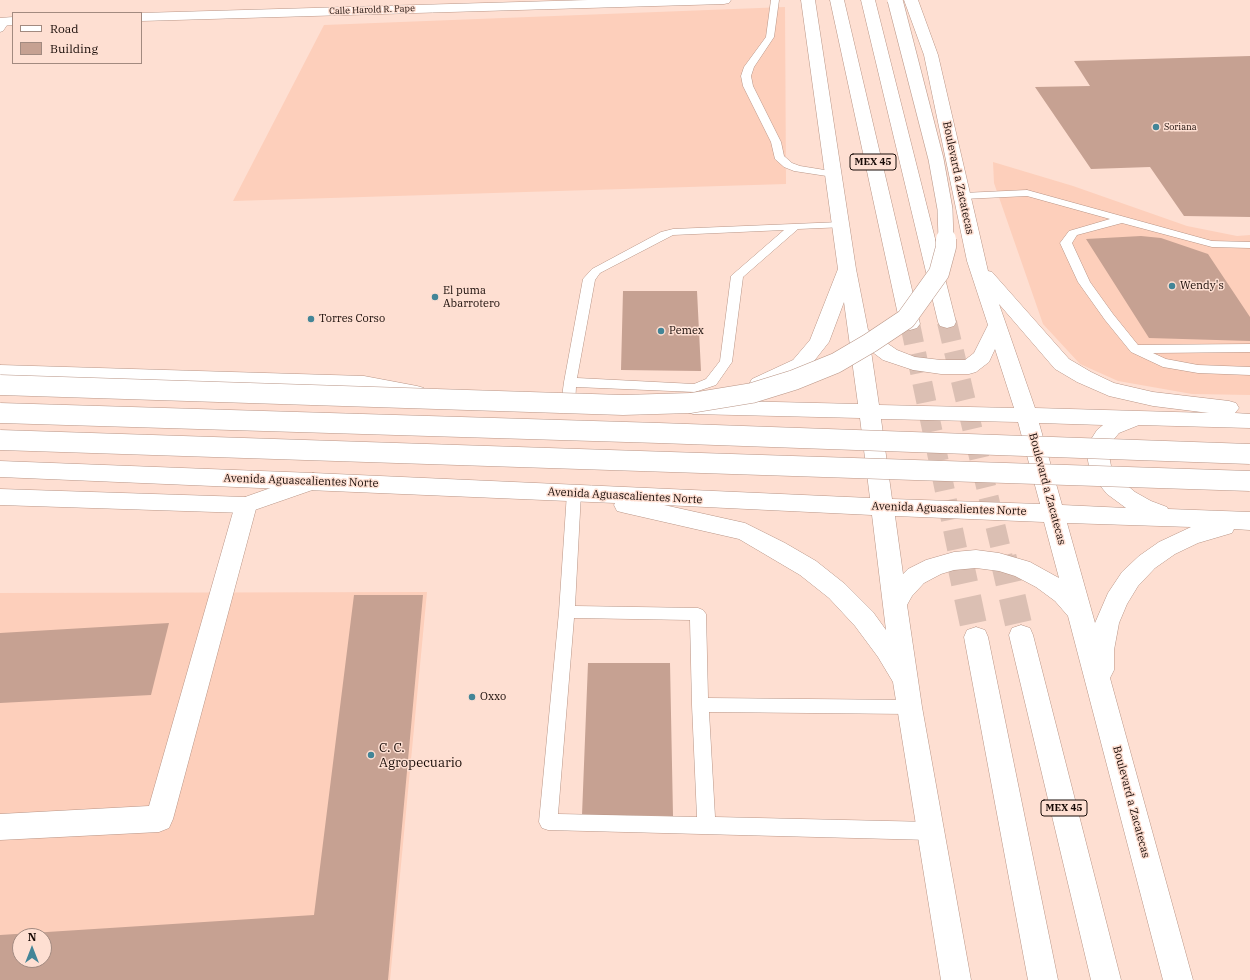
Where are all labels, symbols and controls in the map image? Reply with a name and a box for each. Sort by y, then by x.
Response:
street label: Calle Harold R. Pape [329,3,415,17]
legend [12,12,142,64]
text: Road [50,21,79,36]
text: Building [50,41,98,56]
street label: Boulevard a Zacatecas [940,120,976,236]
marker: Soriana [1151,122,1161,132]
place label: Soriana [1164,122,1197,132]
road number: MEX 45 [850,154,896,170]
place label: Wendy's [1180,279,1224,293]
marker: Wendy's [1167,281,1177,291]
place label: El puma Abarrotero [443,284,500,310]
marker: El puma Abarrotero [430,292,440,302]
place label: Torres Corso [319,312,385,326]
marker: Torres Corso [306,314,316,324]
place label: Pemex [669,324,704,338]
marker: Pemex [656,326,666,336]
street label: Boulevard a Zacatecas [1026,432,1068,546]
street label: Avenida Aguascalientes Norte [223,472,379,490]
street label: Avenida Aguascalientes Norte [547,485,703,507]
street label: Avenida Aguascalientes Norte [871,500,1027,518]
place label: Oxxo [480,690,506,704]
marker: Oxxo [467,692,477,702]
place label: C. C. Agropecuario [379,740,462,771]
street label: Boulevard a Zacatecas [1110,745,1152,859]
marker: C. C. Agropecuario [366,750,376,760]
road number: MEX 45 [1041,800,1087,816]
north arrow [12,928,52,968]
text: N [28,930,36,944]

